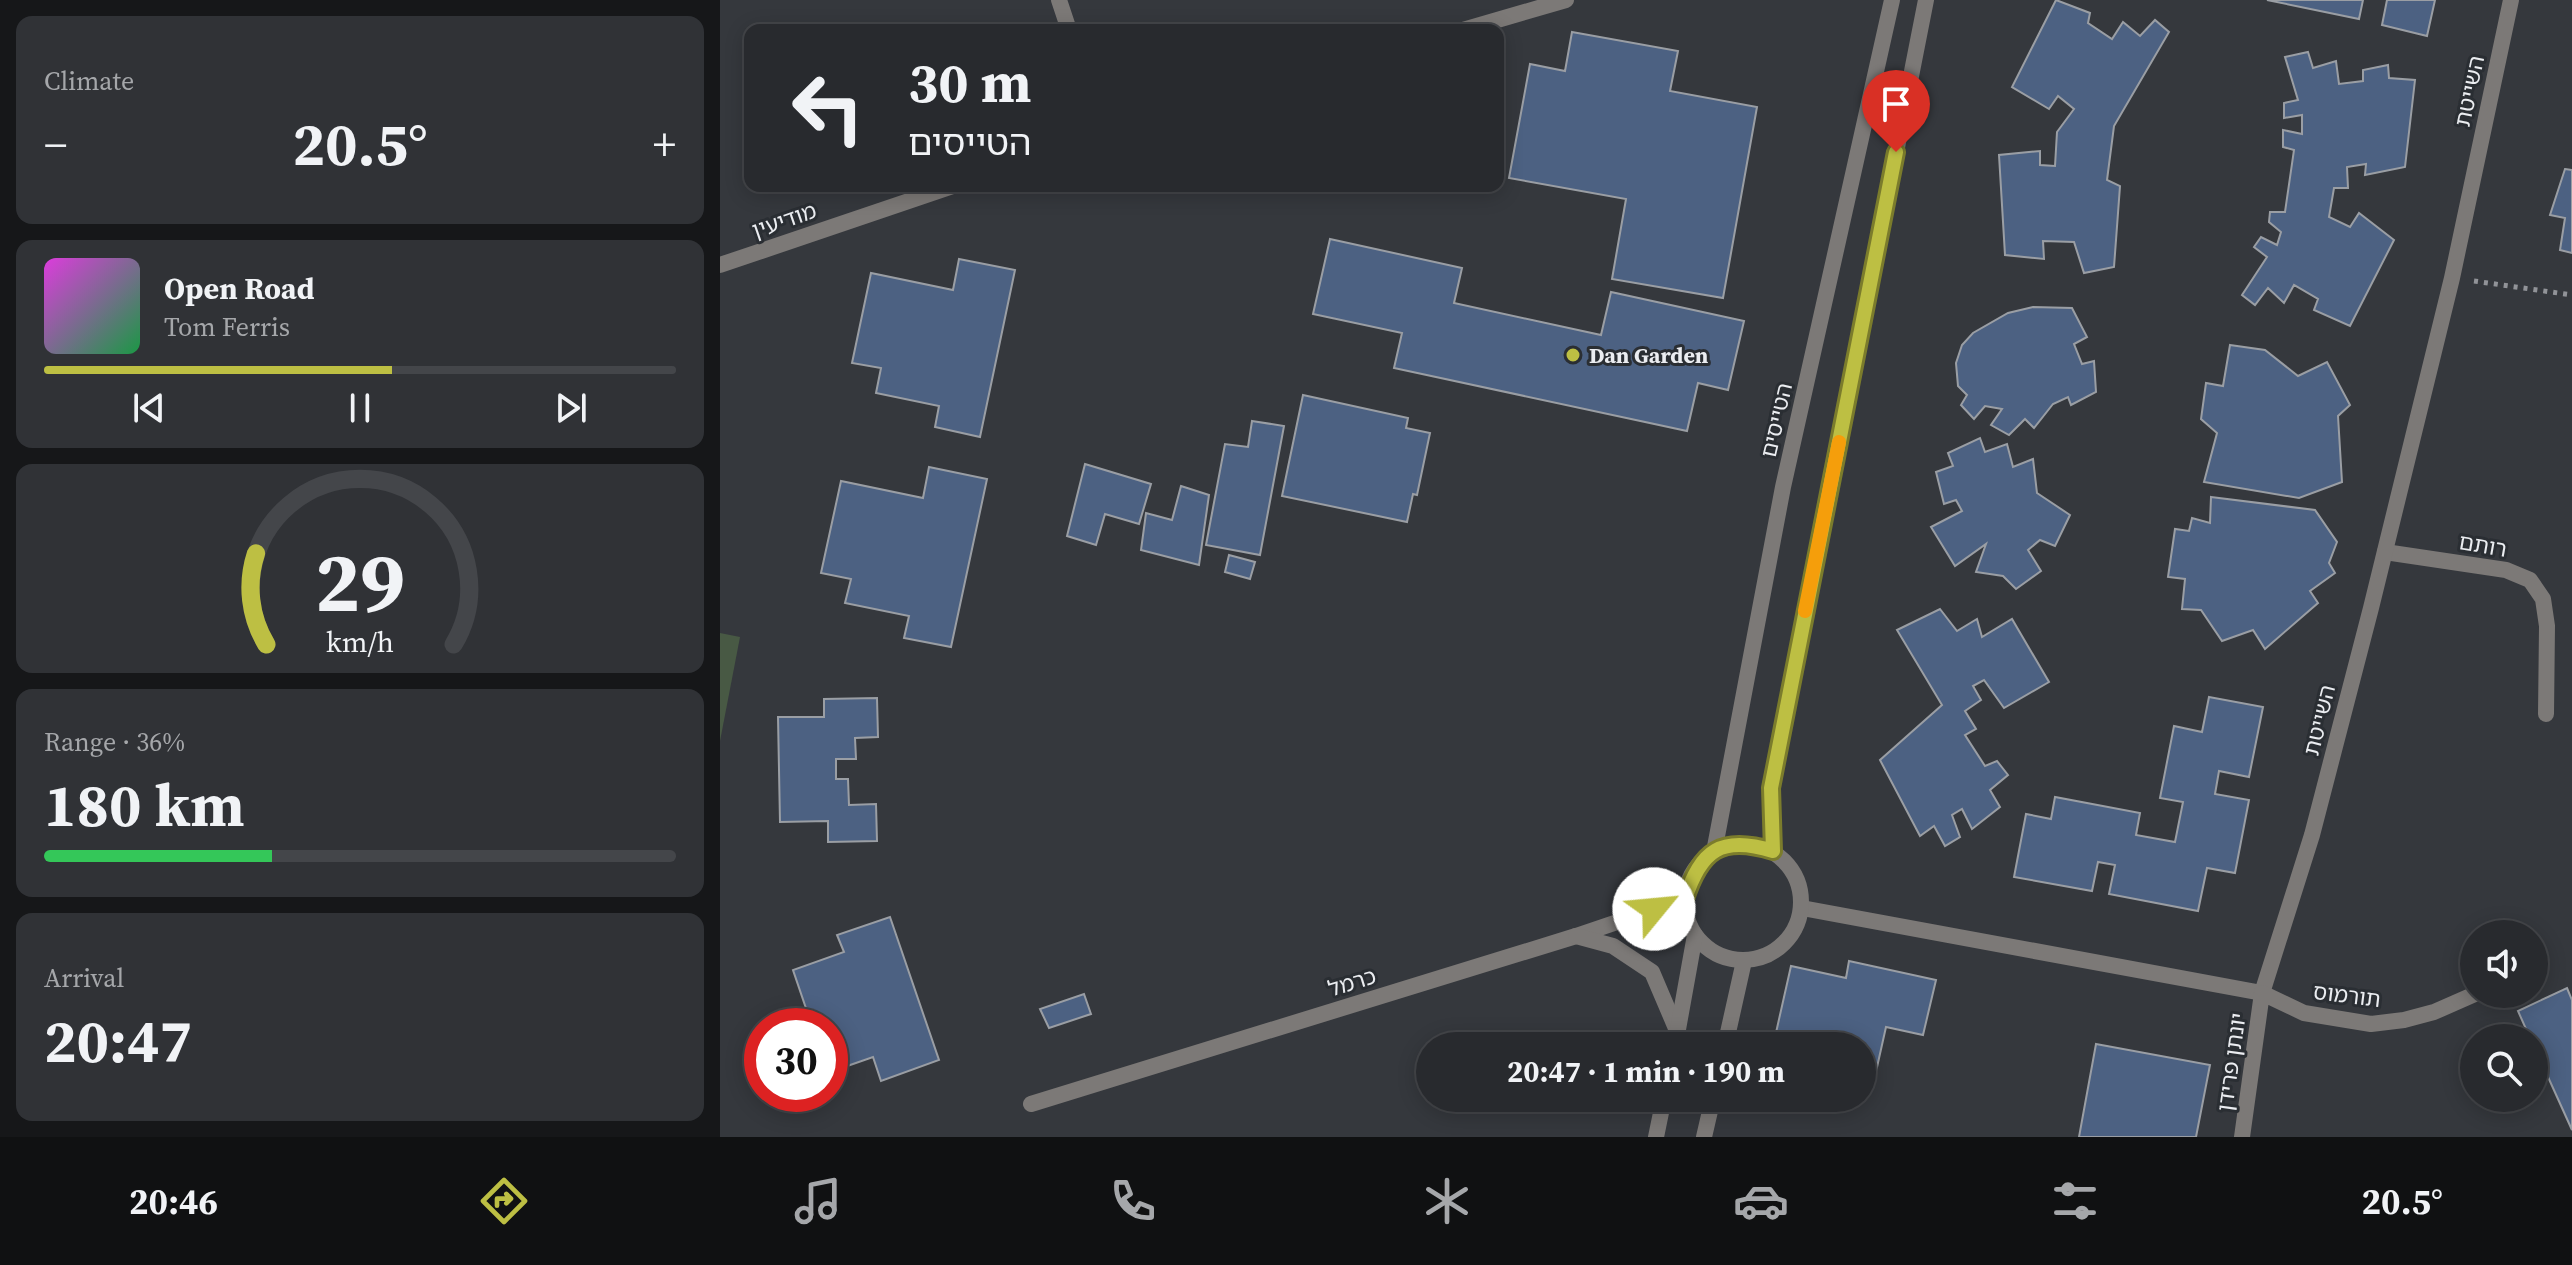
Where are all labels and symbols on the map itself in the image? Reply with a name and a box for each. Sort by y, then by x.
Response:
street label: השייטת [2447,53,2491,129]
pin [1862,70,1930,152]
street label: מודיעין [748,195,820,245]
place label: Dan Garden [1589,340,1709,370]
marker: Dan Garden [1564,346,1582,364]
street label: הטייסים [1753,380,1799,460]
street label: רותם [2457,526,2509,564]
street label: השייטת [2296,682,2342,758]
position arrow [1612,867,1696,951]
street label: כרמל [1324,961,1380,1003]
street label: תורמוס [2311,976,2383,1014]
speed limit sign: 30 [744,1008,848,1112]
street label: יונתן פרידן [2209,1011,2253,1113]

